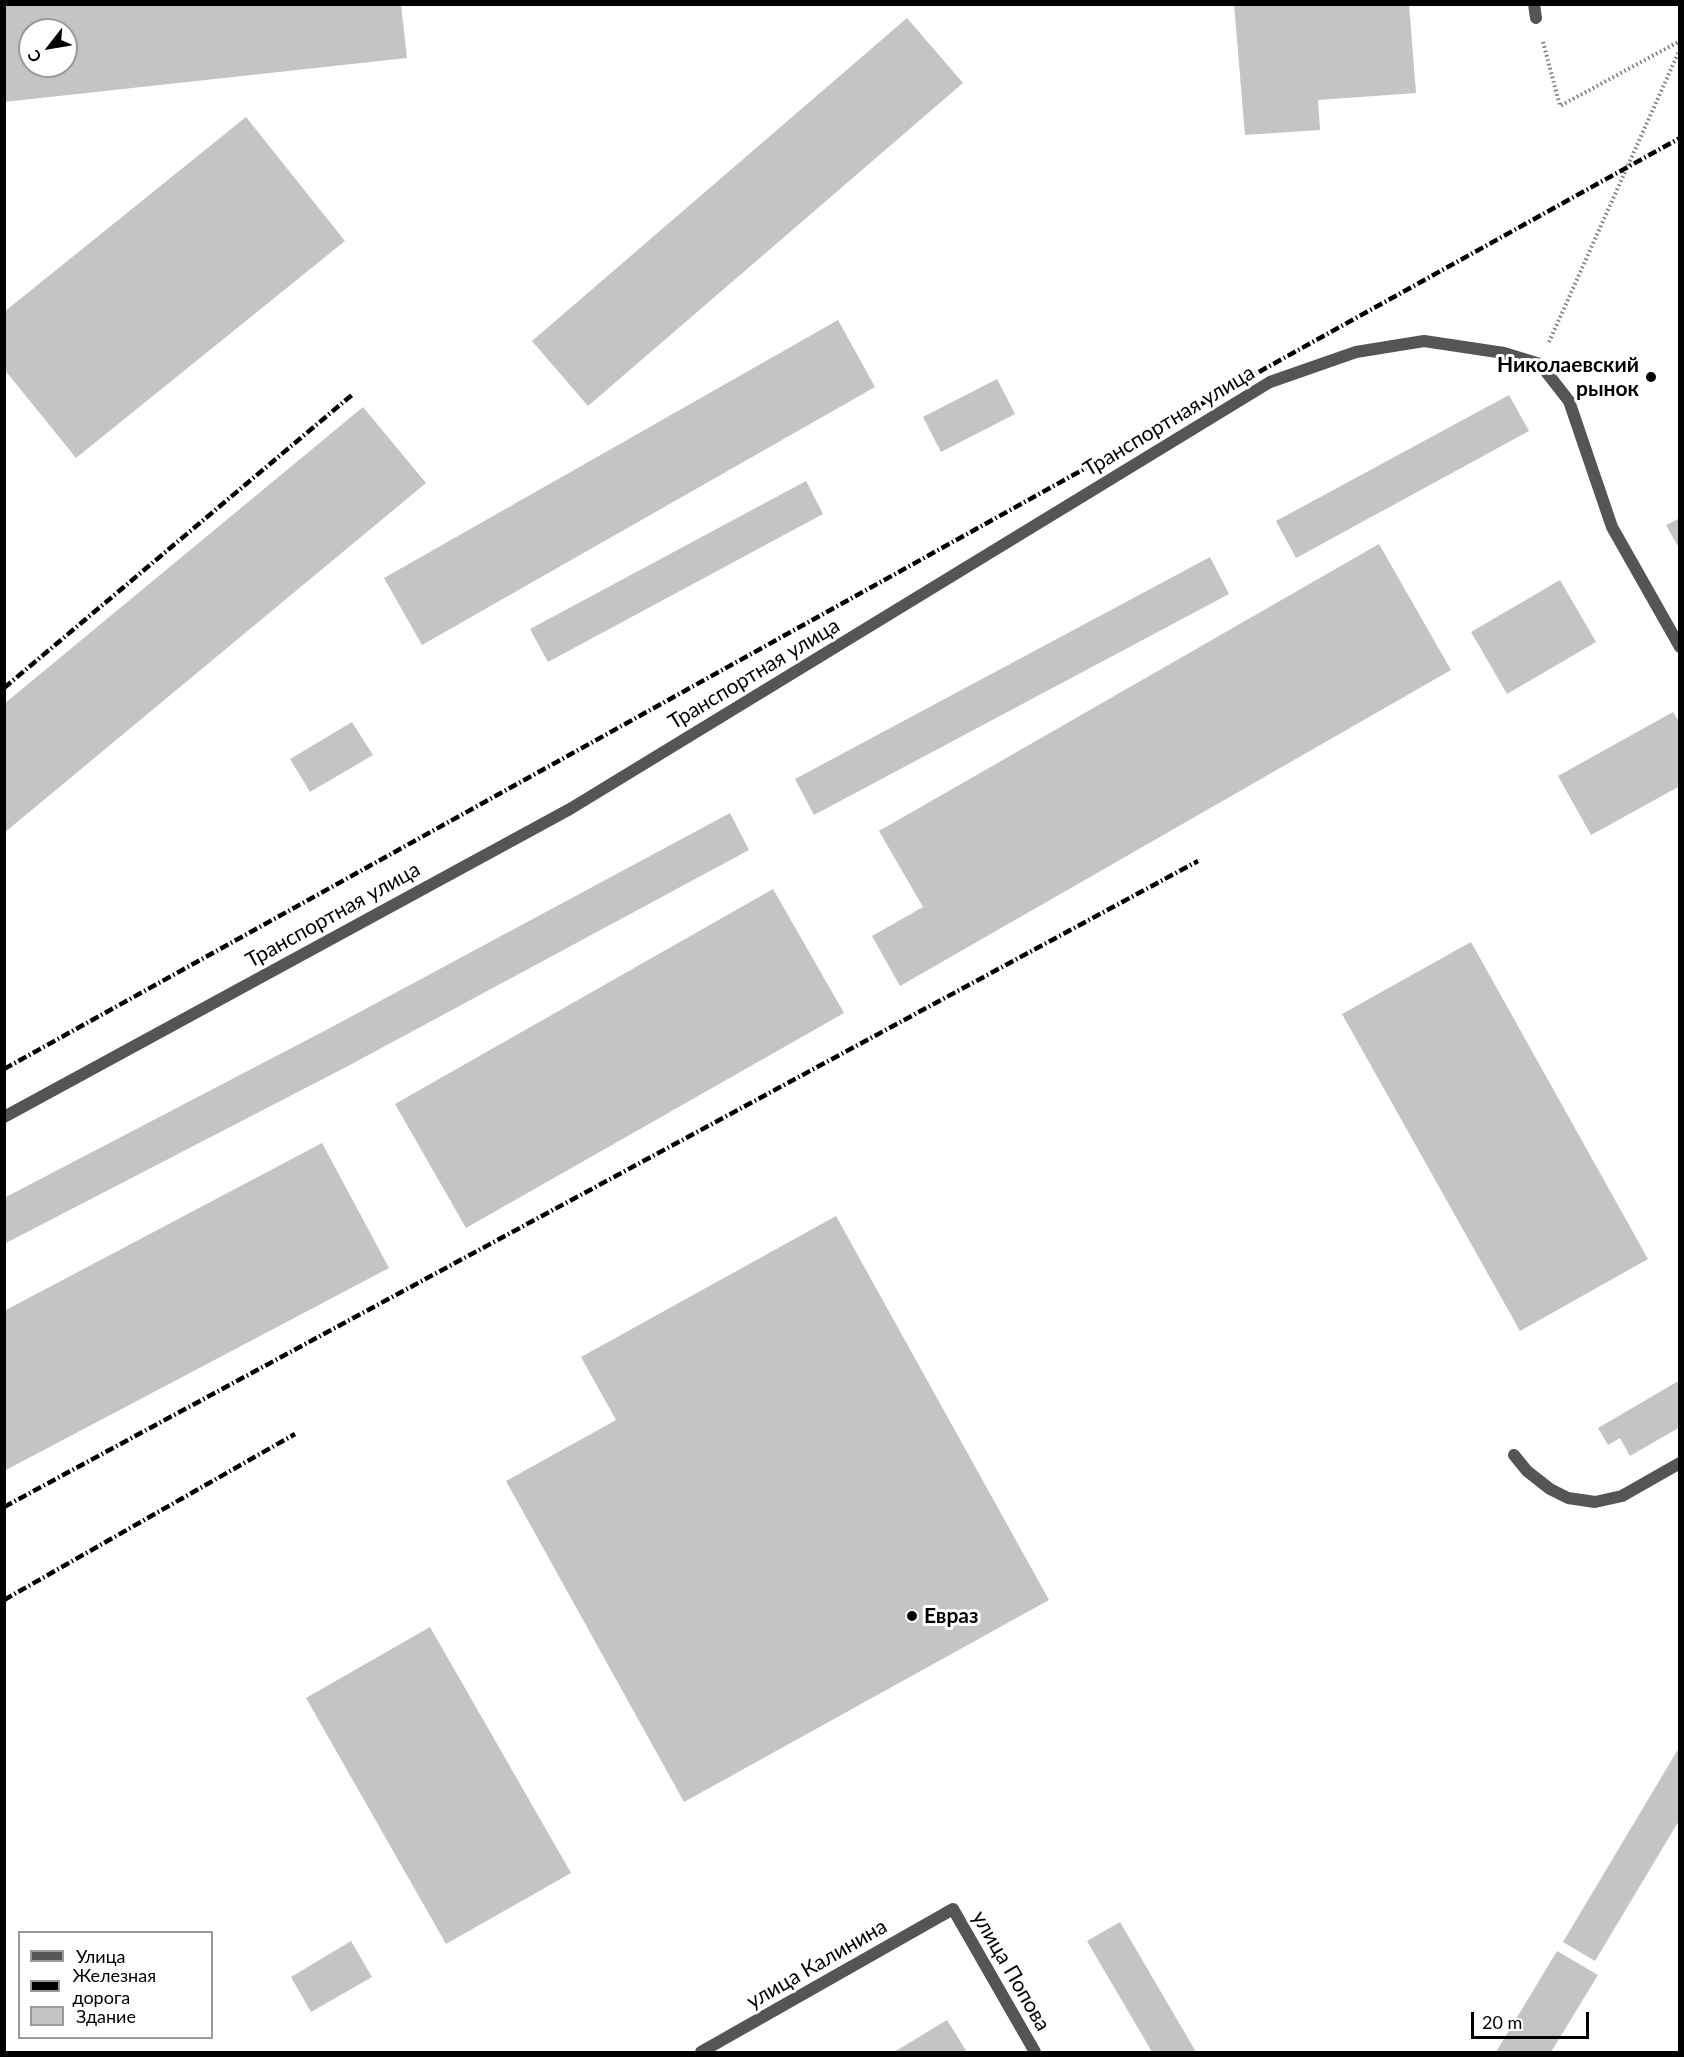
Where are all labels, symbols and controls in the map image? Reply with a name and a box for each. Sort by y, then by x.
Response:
north arrow [18,18,78,78]
text: С [23,47,45,66]
place label: Николаевский рынок [1497,352,1639,402]
street label: Транспортная улица [1079,360,1259,482]
marker: Николаевский рынок [1644,370,1658,384]
street label: Транспортная улица [664,613,844,735]
street label: Транспортная улица [241,857,425,973]
place label: Евраз [924,1603,978,1629]
marker: Евраз [905,1609,919,1623]
street label: улица Попова [966,1907,1056,2035]
street label: улица Калинина [742,1914,892,2014]
legend [18,1931,213,2039]
text: Улица [76,1945,126,1967]
text: Железная дорога [72,1964,156,2008]
scale bar [1474,2000,1592,2038]
text: Здание [76,2005,136,2027]
text: 20 m [1482,2011,1522,2033]

